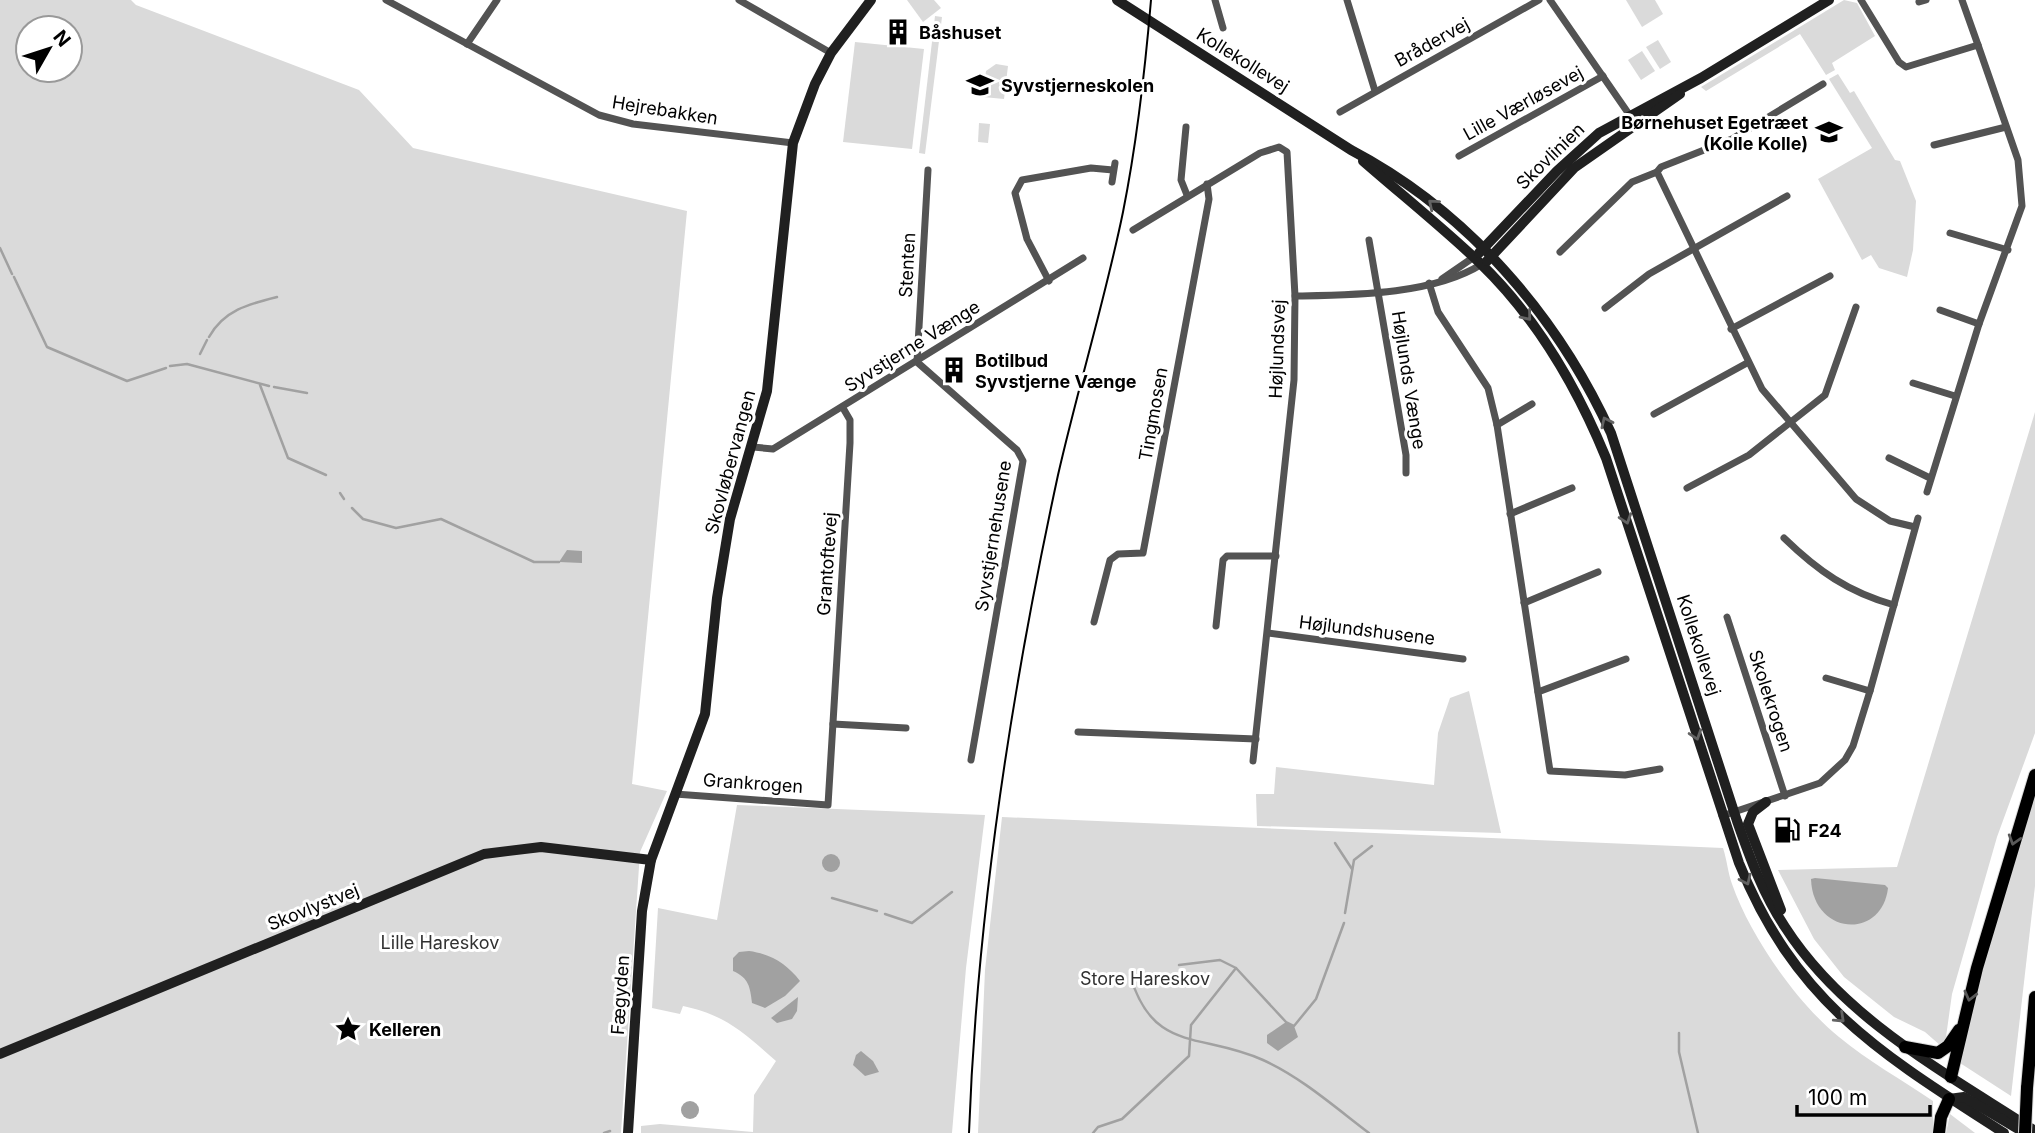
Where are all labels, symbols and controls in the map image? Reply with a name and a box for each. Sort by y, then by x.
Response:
street label: Brådervej [1391,13,1473,71]
north arrow [14,14,84,84]
building icon: Båshuset [883,17,913,47]
place label: Båshuset [919,22,1002,43]
street label: Kollekollevej [1193,23,1293,97]
text: N [48,26,75,51]
street label: Lille Værløsevej [1460,62,1586,144]
school or university icon: Syvstjerneskolen [965,70,995,100]
place label: Syvstjerneskolen [1001,75,1154,96]
street label: Hejrebakken [611,91,719,129]
place label: Børnehuset Egetræet (Kolle Kolle) [1621,112,1808,154]
school or university icon: Børnehuset Egetræet (Kolle Kolle) [1814,117,1844,147]
street label: Skovlinien [1512,118,1588,194]
one-way arrow [1428,200,1441,212]
street label: Stenten [895,232,919,298]
street label: Syvstjerne Vænge [840,296,984,396]
street label: Højlundsvej [1265,299,1289,399]
one-way arrow [1518,308,1531,320]
street label: Højlunds Vænge [1388,309,1430,451]
place label: Botilbud Syvstjerne Vænge [975,350,1137,392]
building icon: Botilbud Syvstjerne Vænge [939,355,969,385]
street label: Tingmosen [1134,365,1172,463]
street label: Skovløbervangen [701,388,759,536]
one-way arrow [1600,417,1614,429]
street label: Syvstjernehusene [971,459,1015,613]
street label: Grantoftevej [813,511,841,617]
one-way arrow [1618,512,1632,524]
street label: Kollekollevej [1673,592,1725,698]
street label: Højlundshusene [1298,611,1436,649]
street label: Skolekrogen [1745,647,1797,755]
one-way arrow [1688,728,1702,741]
street label: Grankrogen [702,769,804,797]
fuel station icon: F24 [1772,815,1802,845]
place label: F24 [1808,820,1842,841]
one-way arrow [2008,833,2022,846]
one-way arrow [1738,873,1752,885]
street label: Skovlystvej [264,879,362,935]
park label: Lille Hareskov [381,932,499,953]
street label: Fægyden [607,955,633,1035]
park label: Store Hareskov [1080,968,1210,989]
one-way arrow [1964,990,1978,1002]
one-way arrow [1832,1009,1845,1022]
place icon: Kelleren [333,1014,363,1044]
place label: Kelleren [369,1019,441,1040]
scale bar [1797,1074,1930,1118]
text: 100 m [1808,1085,1867,1110]

